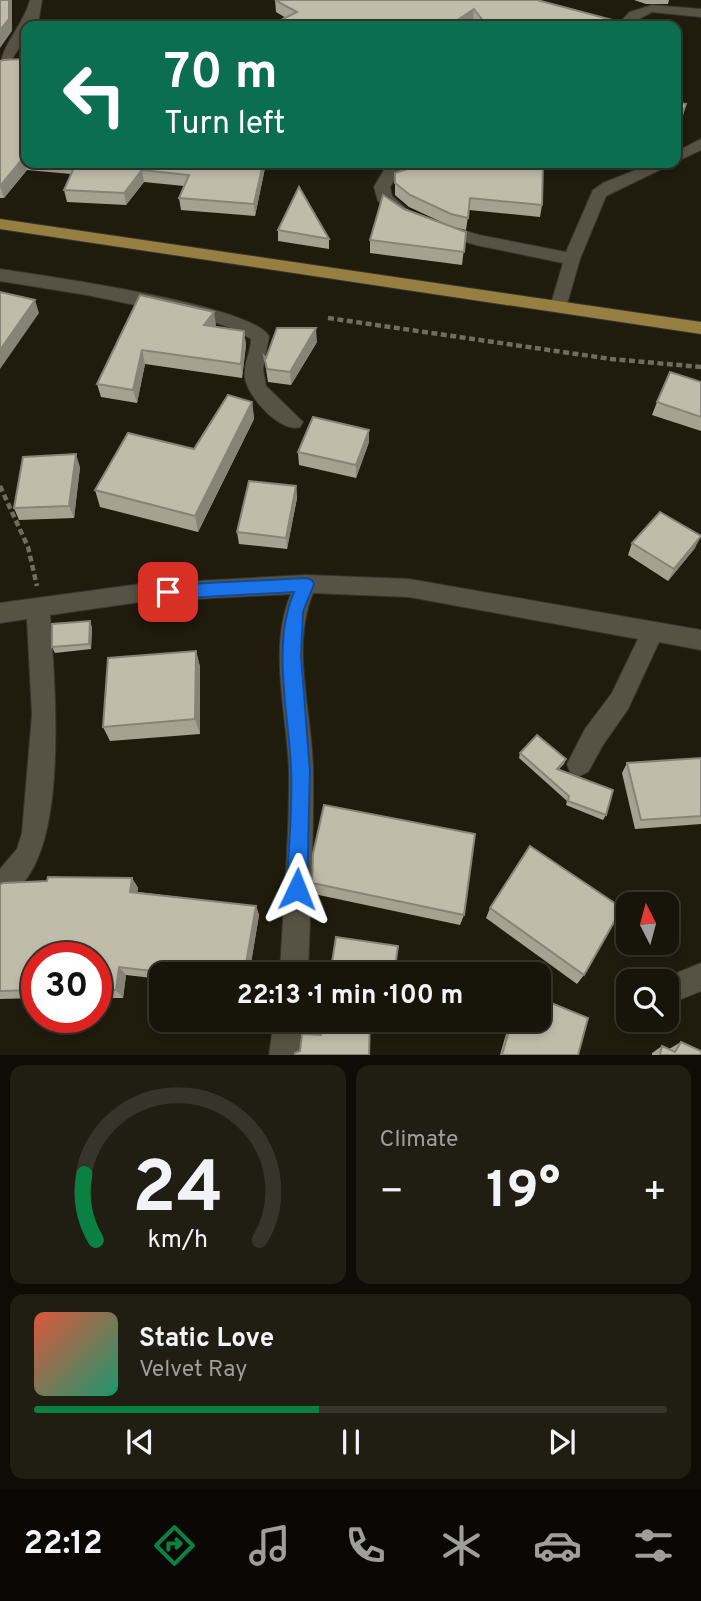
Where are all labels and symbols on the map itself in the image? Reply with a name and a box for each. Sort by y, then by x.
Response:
pin [138,562,198,622]
position arrow [260,852,334,926]
north arrow [616,892,679,956]
speed limit sign: 30 [21,942,112,1033]

